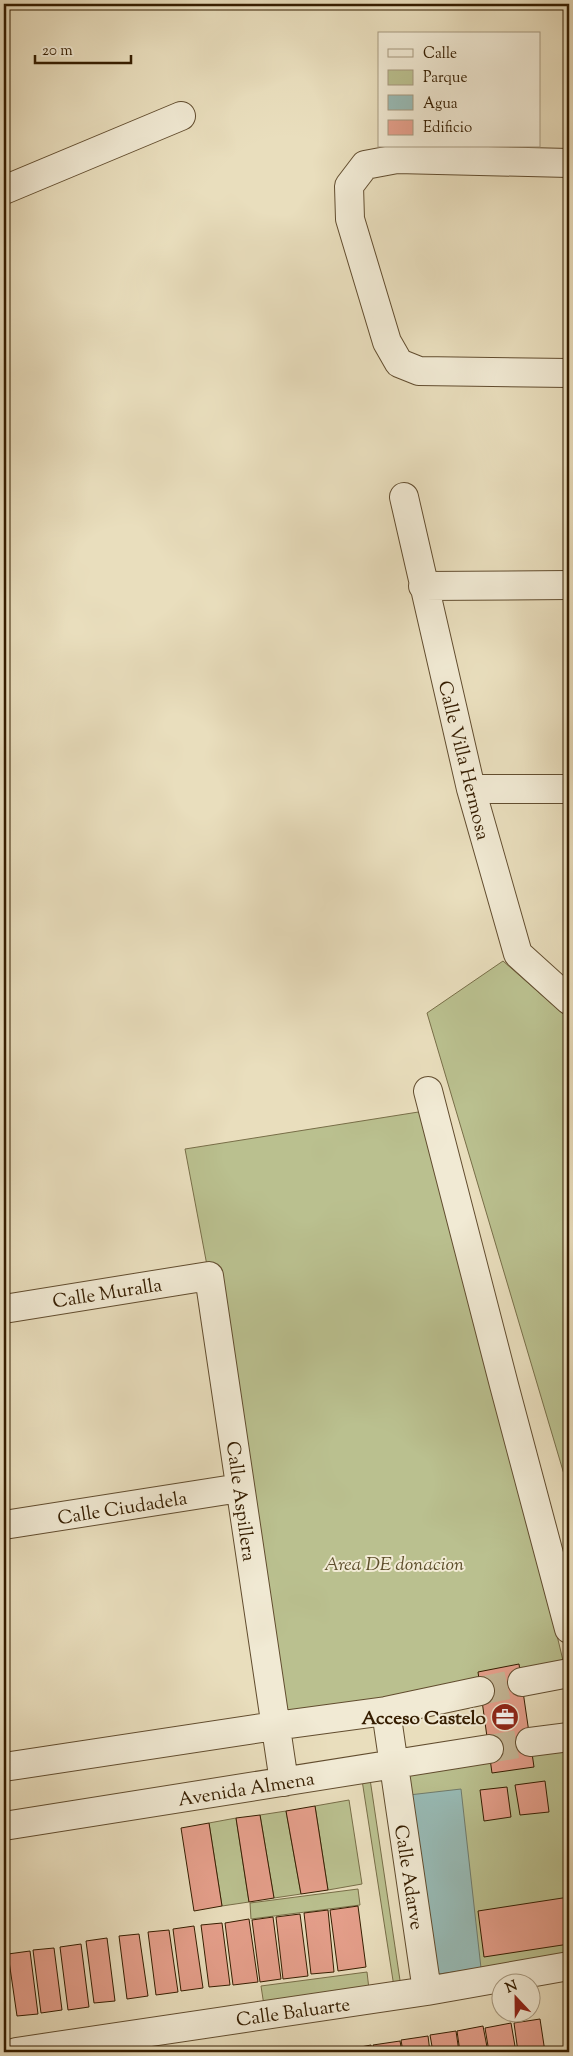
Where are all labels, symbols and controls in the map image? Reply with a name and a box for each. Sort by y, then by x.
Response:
scale bar [35,32,131,64]
legend [378,32,540,148]
text: 20 m [42,41,73,62]
text: Calle [423,44,457,65]
text: Parque [423,68,467,89]
text: Agua [423,94,458,115]
text: Edificio [423,118,472,139]
street label: Calle Villa Hermosa [430,678,495,843]
street label: Calle Muralla [51,1272,164,1316]
street label: Calle Aspillera [218,1440,261,1563]
street label: Calle Ciudadela [56,1486,189,1533]
park label: Area DE donacion [324,1552,464,1579]
office icon: Acceso Castelo [490,1702,520,1732]
place label: Acceso Castelo [362,1706,487,1733]
street label: Avenida Almena [176,1766,317,1815]
street label: Calle Adarve [386,1823,429,1932]
north arrow [490,1974,540,2024]
text: N [503,1976,521,1999]
street label: Calle Baluarte [235,1992,352,2035]

